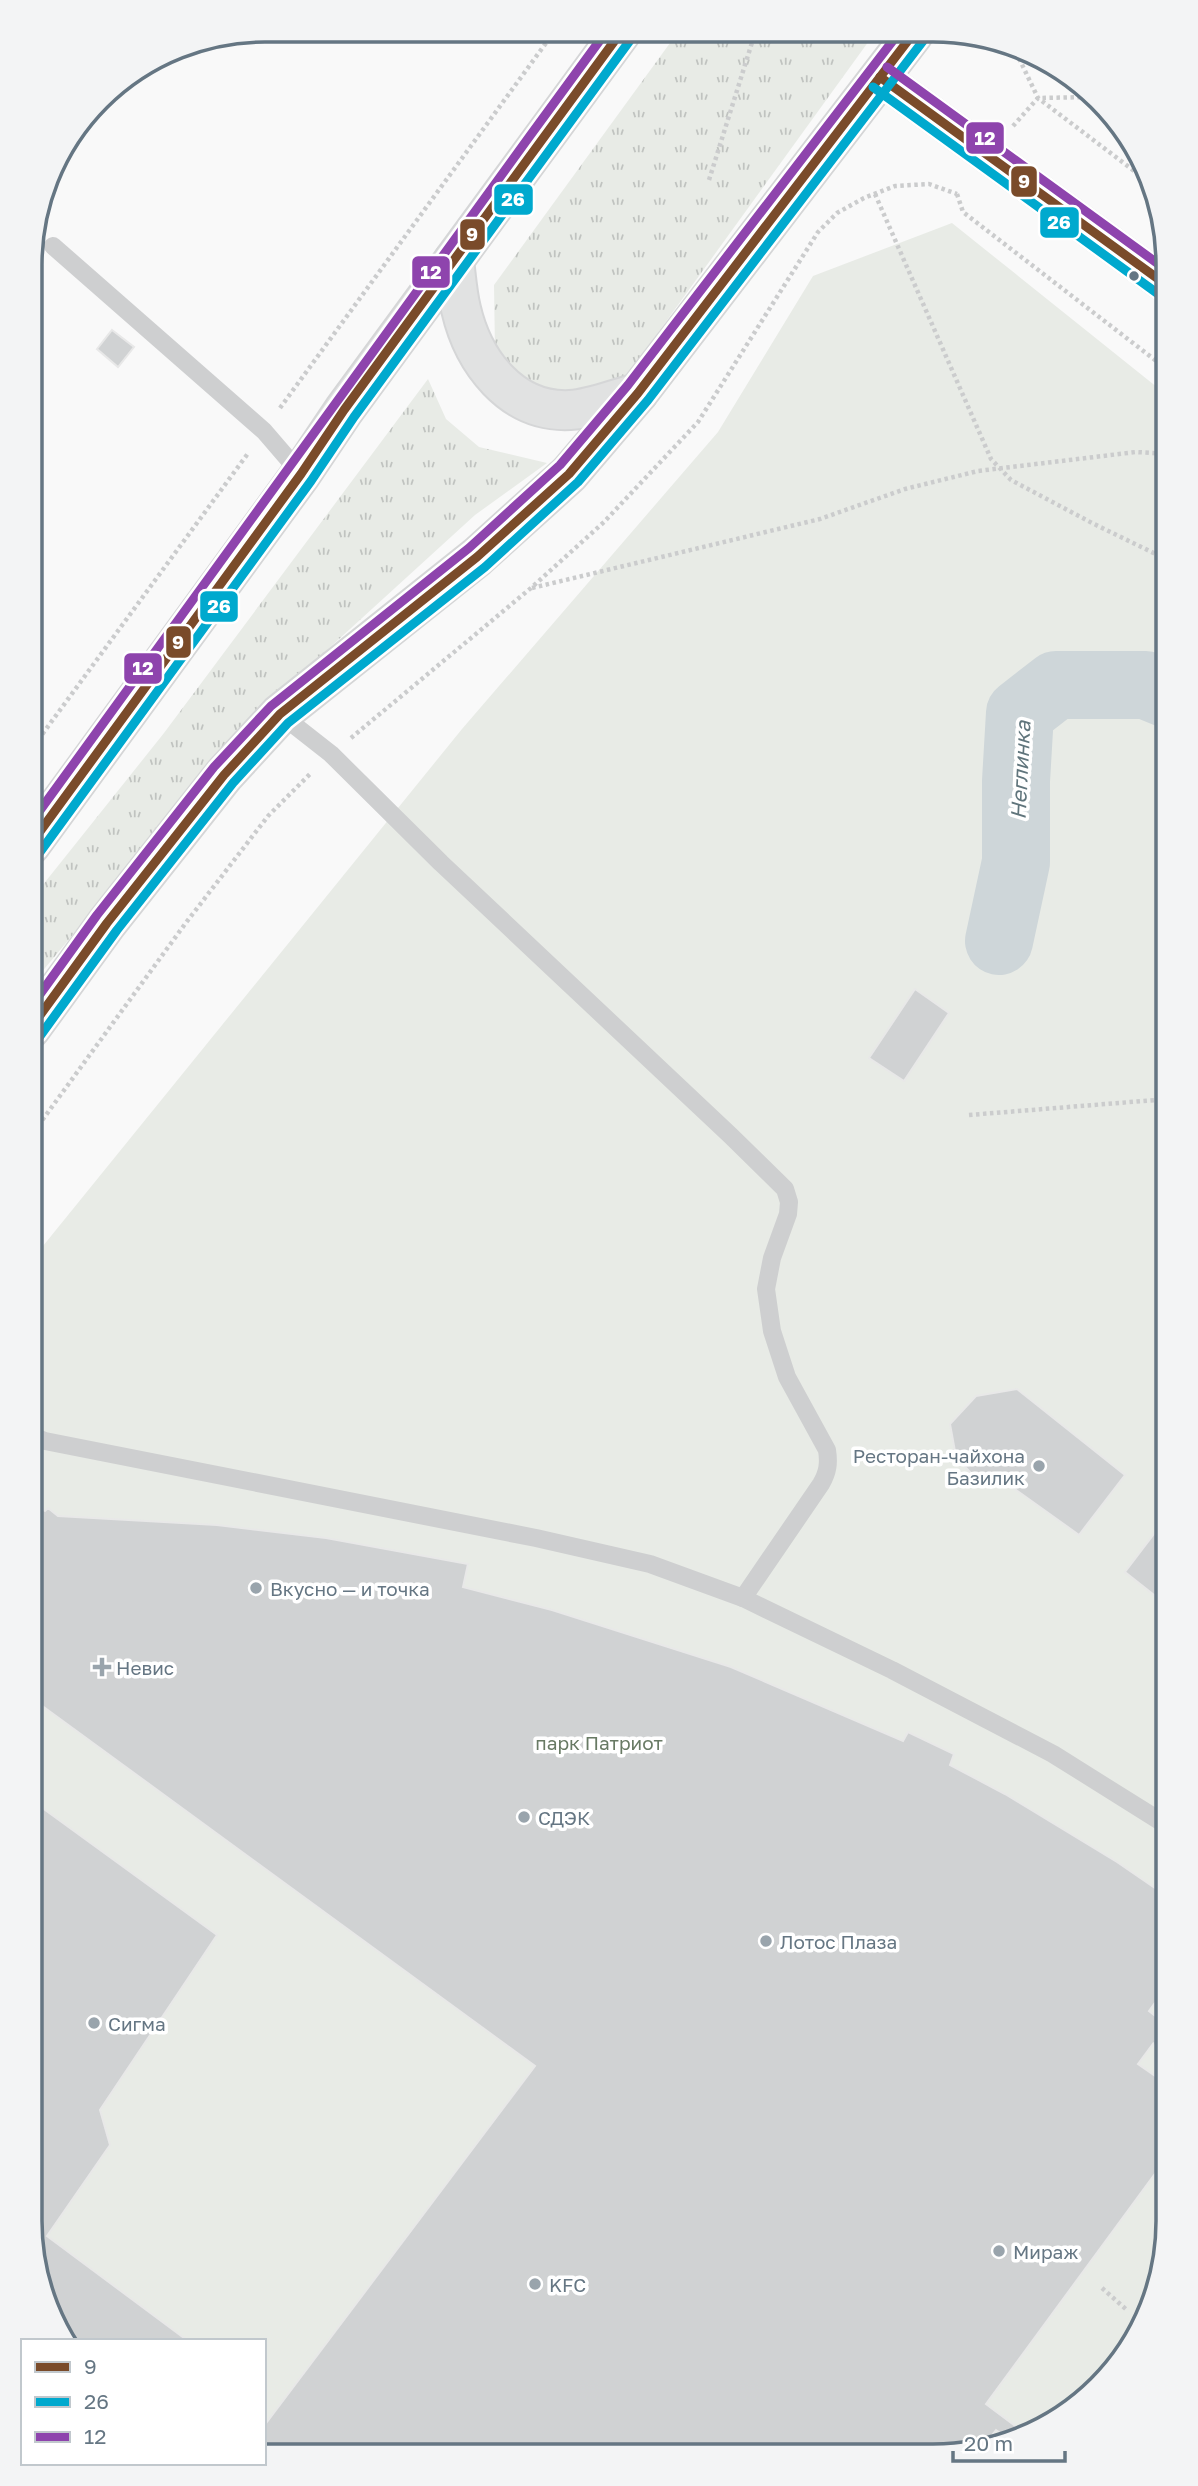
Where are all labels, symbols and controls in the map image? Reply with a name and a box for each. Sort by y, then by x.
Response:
line badge: 12 [965,121,1005,155]
text: 12 [974,126,996,149]
line badge: 9 [1010,165,1038,198]
text: 9 [1018,169,1030,192]
line badge: 26 [493,183,534,216]
text: 26 [501,187,525,210]
line badge: 26 [1039,206,1080,239]
text: 26 [1047,210,1071,233]
line badge: 9 [459,218,486,251]
text: 9 [466,222,478,245]
line badge: 12 [411,255,451,289]
text: 12 [420,260,442,283]
unlabelled marker [1127,269,1141,283]
line badge: 26 [199,590,239,623]
text: 26 [207,594,231,617]
line badge: 9 [165,625,192,659]
text: 9 [172,630,184,653]
line badge: 12 [123,652,163,685]
text: 12 [132,656,154,679]
water label: Неглинка [1004,719,1036,820]
place label: Ресторан-чайхона Базилик [853,1444,1025,1489]
marker: Ресторан-чайхона Базилик [1031,1458,1047,1474]
place label: Вкусно — и точка [270,1577,430,1600]
marker: Вкусно — и точка [248,1580,264,1596]
place label: Невис [116,1656,174,1679]
marker: Невис [94,1659,110,1675]
park label: парк Патриот [535,1731,663,1754]
place label: СДЭК [538,1806,590,1829]
marker: СДЭК [516,1809,532,1825]
place label: Лотос Плаза [780,1930,897,1953]
marker: Лотос Плаза [758,1933,774,1949]
place label: Сигма [108,2012,166,2035]
marker: Сигма [86,2015,102,2031]
place label: Мираж [1013,2240,1079,2263]
marker: Мираж [991,2243,1007,2259]
place label: KFC [549,2273,586,2296]
marker: KFC [527,2276,543,2292]
legend [21,2339,266,2465]
text: 9 [84,2353,97,2379]
text: 26 [84,2388,109,2414]
scale bar [953,2420,1065,2464]
text: 12 [84,2423,106,2449]
text: 20 m [964,2430,1013,2456]

